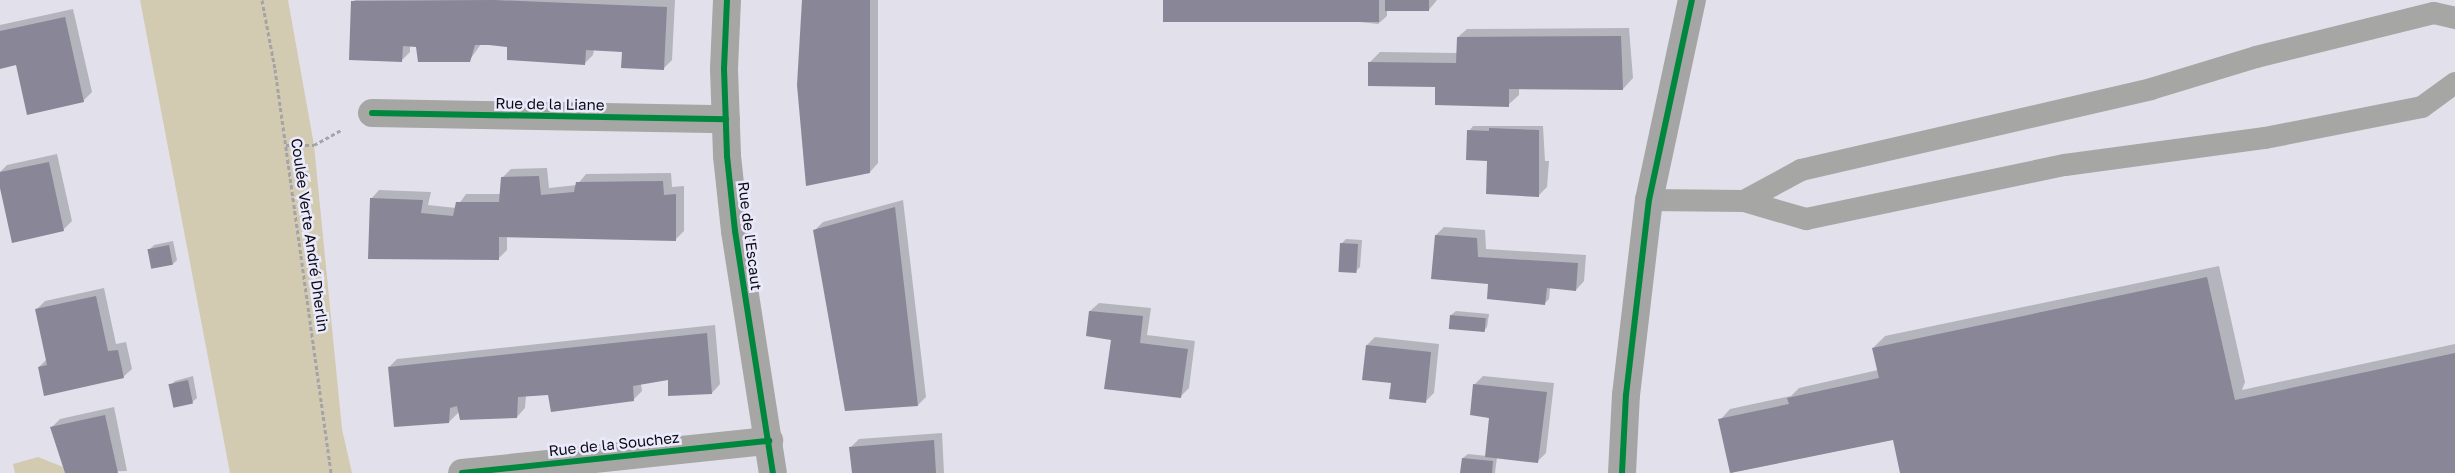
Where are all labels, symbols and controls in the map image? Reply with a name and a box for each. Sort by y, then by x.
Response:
street label: Rue de la Liane [495,94,605,114]
street label: Coulée Verte André Dherlin [287,137,333,333]
street label: Rue de l'Escaut [734,181,766,291]
street label: Rue de la Souchez [548,428,680,460]

